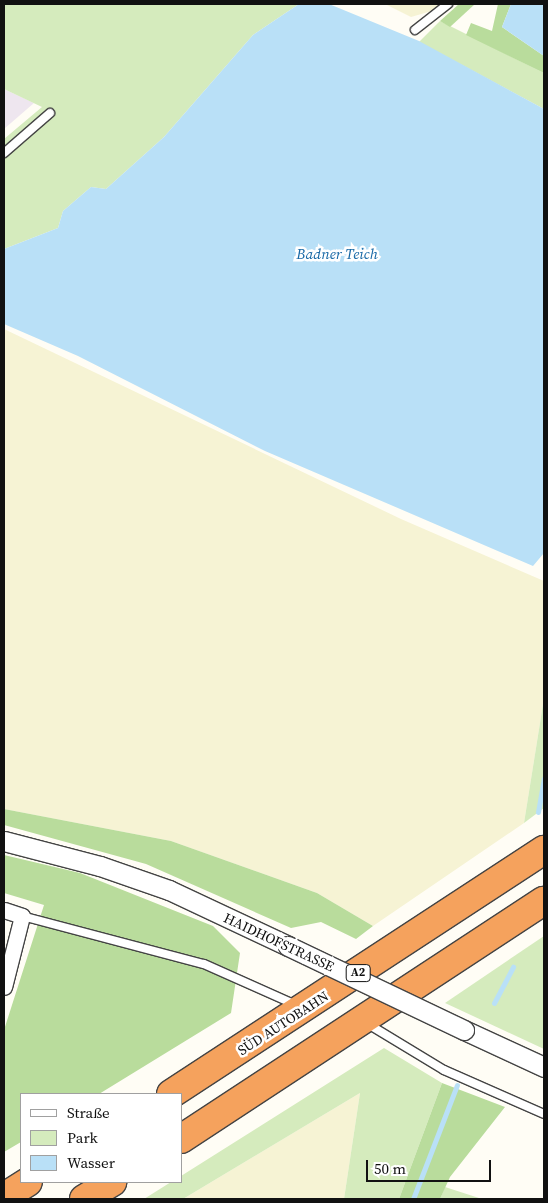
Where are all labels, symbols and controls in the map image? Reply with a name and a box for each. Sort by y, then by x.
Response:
water label: Badner Teich [296,245,378,263]
street label: HAIDHOFSTRASSE [221,909,337,975]
road number: A2 [346,964,370,982]
street label: SÜD AUTOBAHN [234,987,332,1059]
legend [20,1093,182,1183]
text: Straße [67,1102,110,1123]
text: Park [67,1127,98,1148]
scale bar [368,1150,493,1182]
text: Wasser [67,1152,115,1173]
text: 50 m [374,1158,406,1179]

